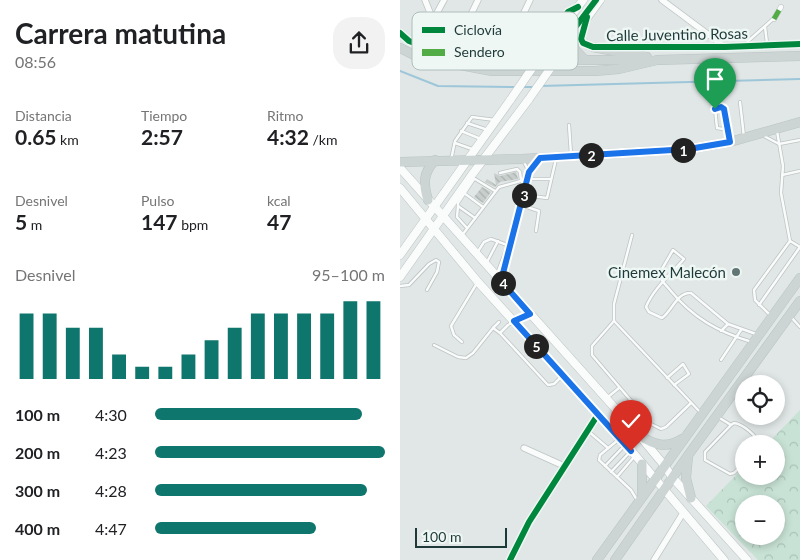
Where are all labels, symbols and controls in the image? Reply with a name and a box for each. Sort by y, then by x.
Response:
legend [412,12,578,70]
text: Carrera matutina [15,16,226,50]
button: share [333,17,385,69]
text: Ciclovía [454,21,502,38]
street label: Calle Juventino Rosas [606,24,748,44]
text: Sendero [454,43,505,60]
text: 08:56 [15,52,56,71]
pin [694,58,736,109]
icon: arrive [701,65,729,93]
text: Distancia [15,107,72,124]
text: Tiempo [141,107,187,124]
text: Ritmo [267,107,304,124]
text: 0.65 [15,124,57,149]
text: 2:57 [141,124,183,149]
text: 4:32 [267,124,309,149]
text: km [57,131,79,148]
text: /km [309,131,338,148]
pin: 1 [670,138,696,162]
pin: 2 [578,142,604,168]
text: 1 [679,142,688,159]
text: 2 [587,147,596,164]
pin: 3 [512,182,536,208]
text: 3 [520,187,529,204]
text: Desnivel [15,192,68,209]
text: Pulso [141,192,174,209]
text: kcal [267,192,291,209]
text: 5 [15,209,27,234]
text: 147 [141,209,178,234]
text: 47 [267,209,291,234]
text: m [27,216,42,233]
text: bpm [178,216,208,233]
place label: Cinemex Malecón [608,263,726,281]
text: Desnivel [15,265,75,284]
text: 95–100 m [312,265,385,284]
marker: Cinemex Malecón [730,266,742,278]
pin: 4 [490,270,516,296]
text: 4 [499,275,508,292]
pin: 5 [524,334,548,358]
text: 5 [532,338,541,355]
map controls [735,375,785,545]
button: locate [735,375,785,425]
pin [610,400,652,451]
text: 100 m [15,405,60,424]
text: 4:30 [95,405,127,424]
icon: check [617,407,645,435]
button: + [735,435,785,485]
text: 200 m [15,443,60,462]
text: 4:23 [95,443,127,462]
text: 300 m [15,481,60,500]
text: 4:28 [95,481,127,500]
button: − [735,495,785,545]
text: 400 m [15,519,60,538]
text: 4:47 [95,519,127,538]
scale bar [415,525,508,548]
text: 100 m [422,528,461,545]

